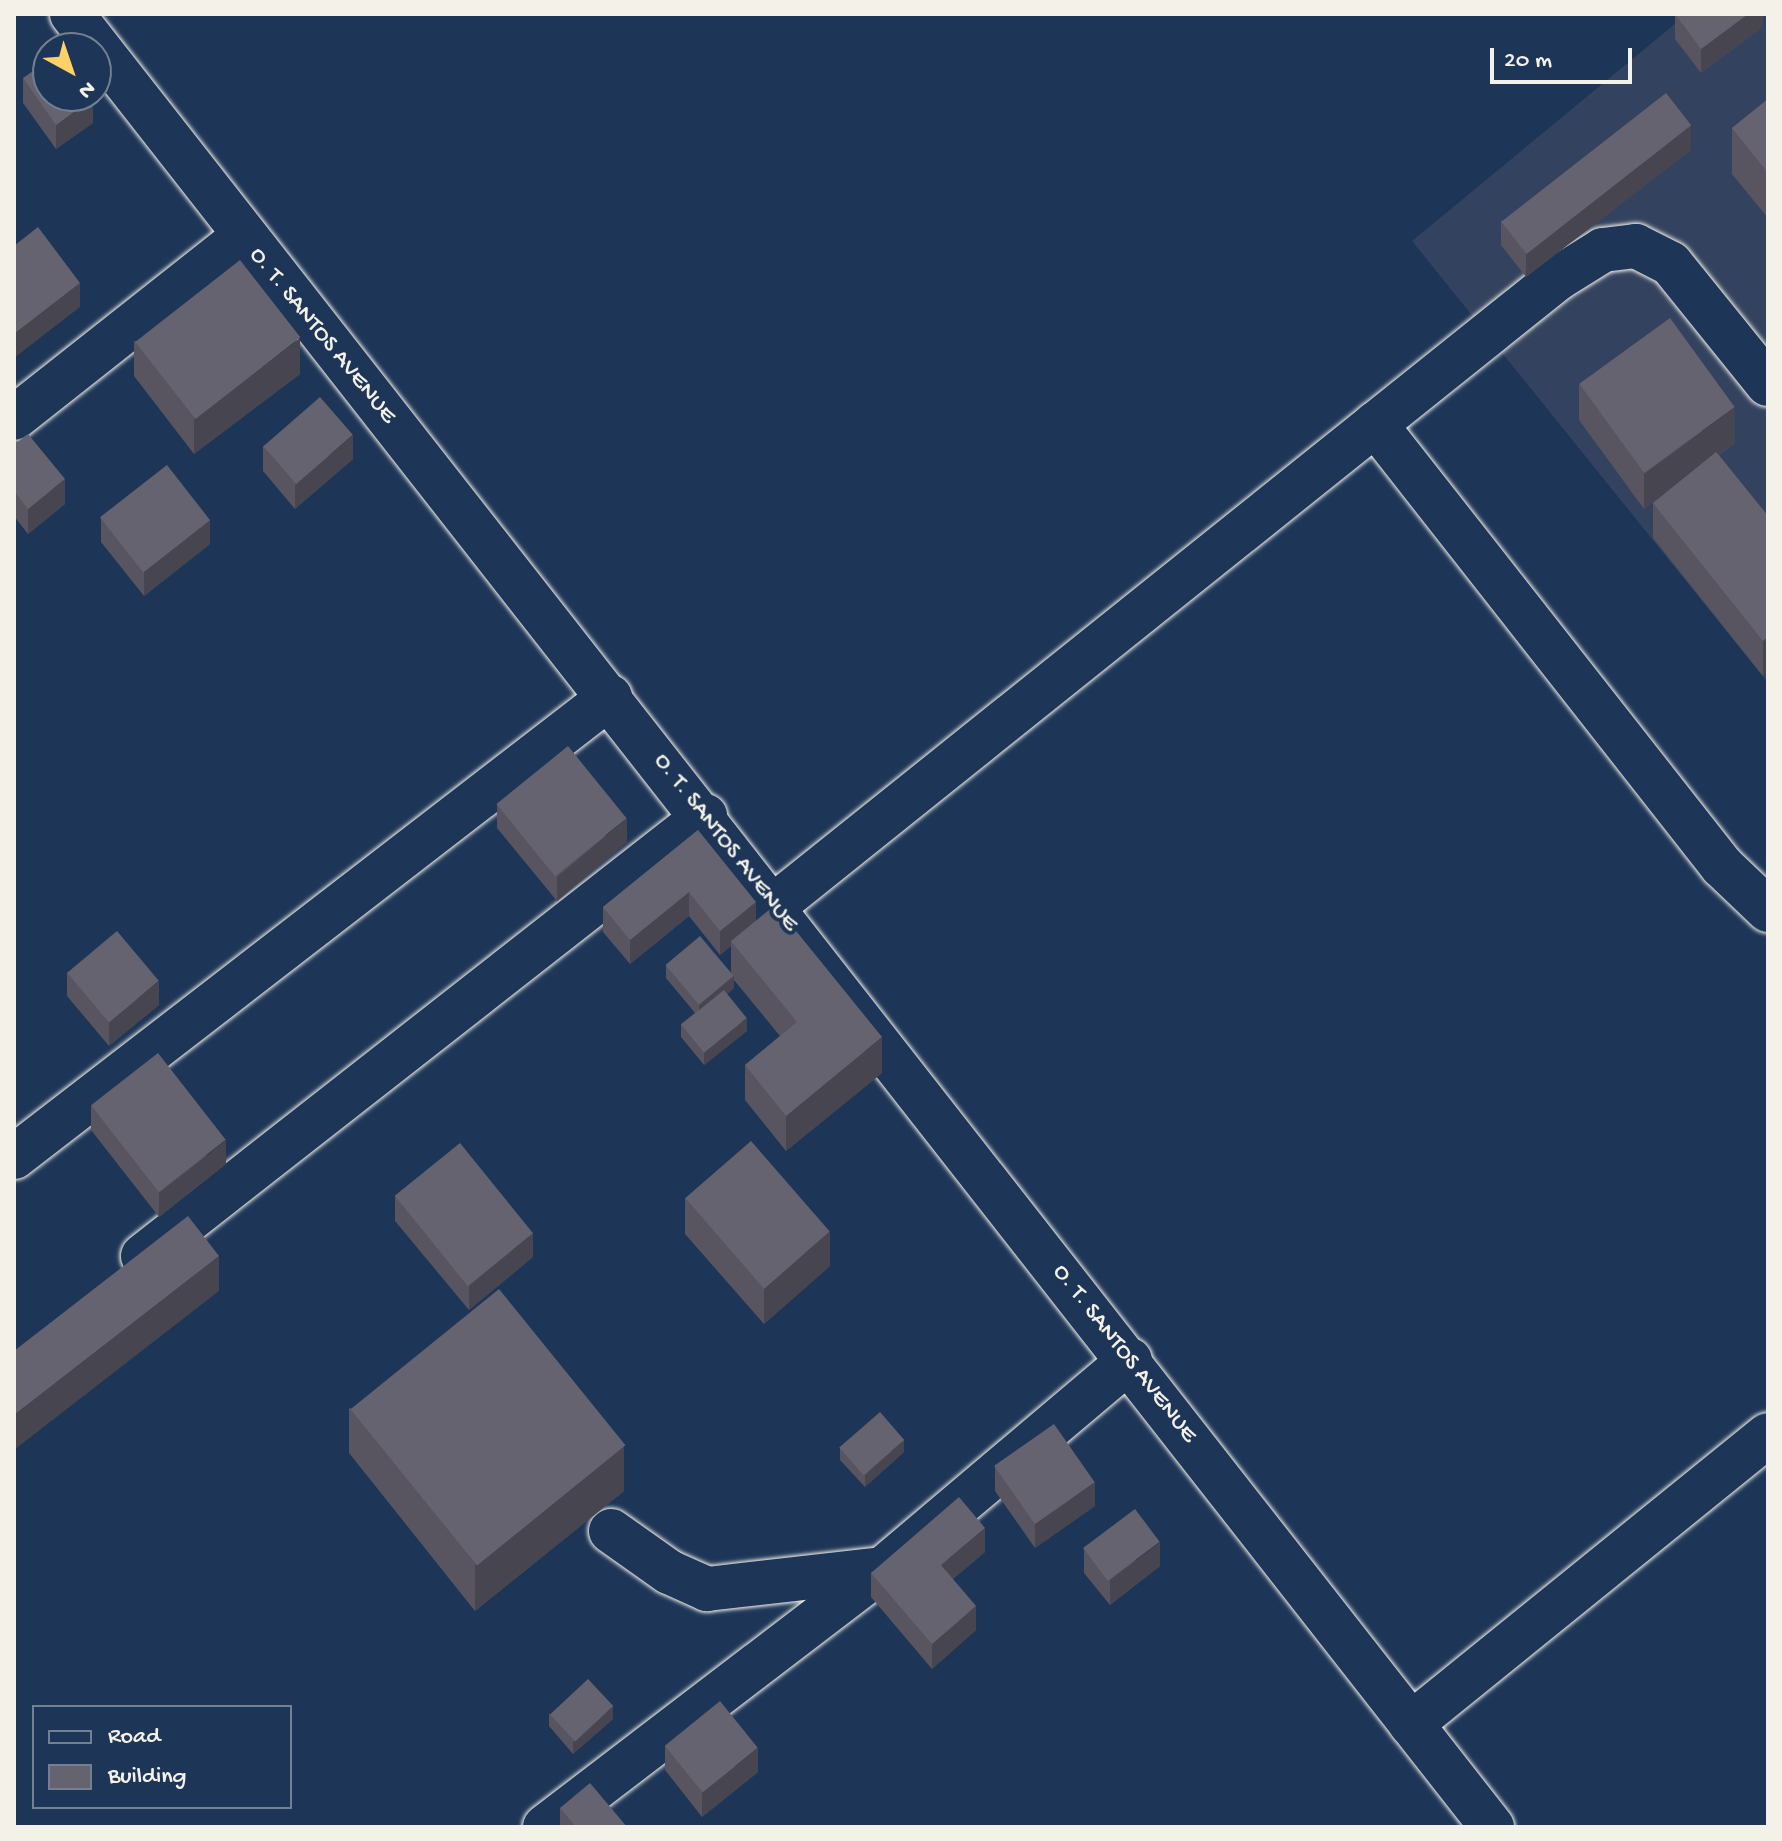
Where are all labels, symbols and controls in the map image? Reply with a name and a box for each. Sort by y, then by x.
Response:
north arrow [32,32,112,112]
scale bar [1494,32,1636,82]
text: 20 m [1504,47,1552,76]
text: N [72,74,100,103]
street label: O. T. SANTOS AVENUE [242,242,402,430]
street label: O. T. SANTOS AVENUE [646,748,804,938]
street label: O. T. SANTOS AVENUE [1045,1259,1203,1449]
legend [32,1705,292,1809]
text: Road [108,1723,160,1752]
text: Building [108,1763,186,1792]

